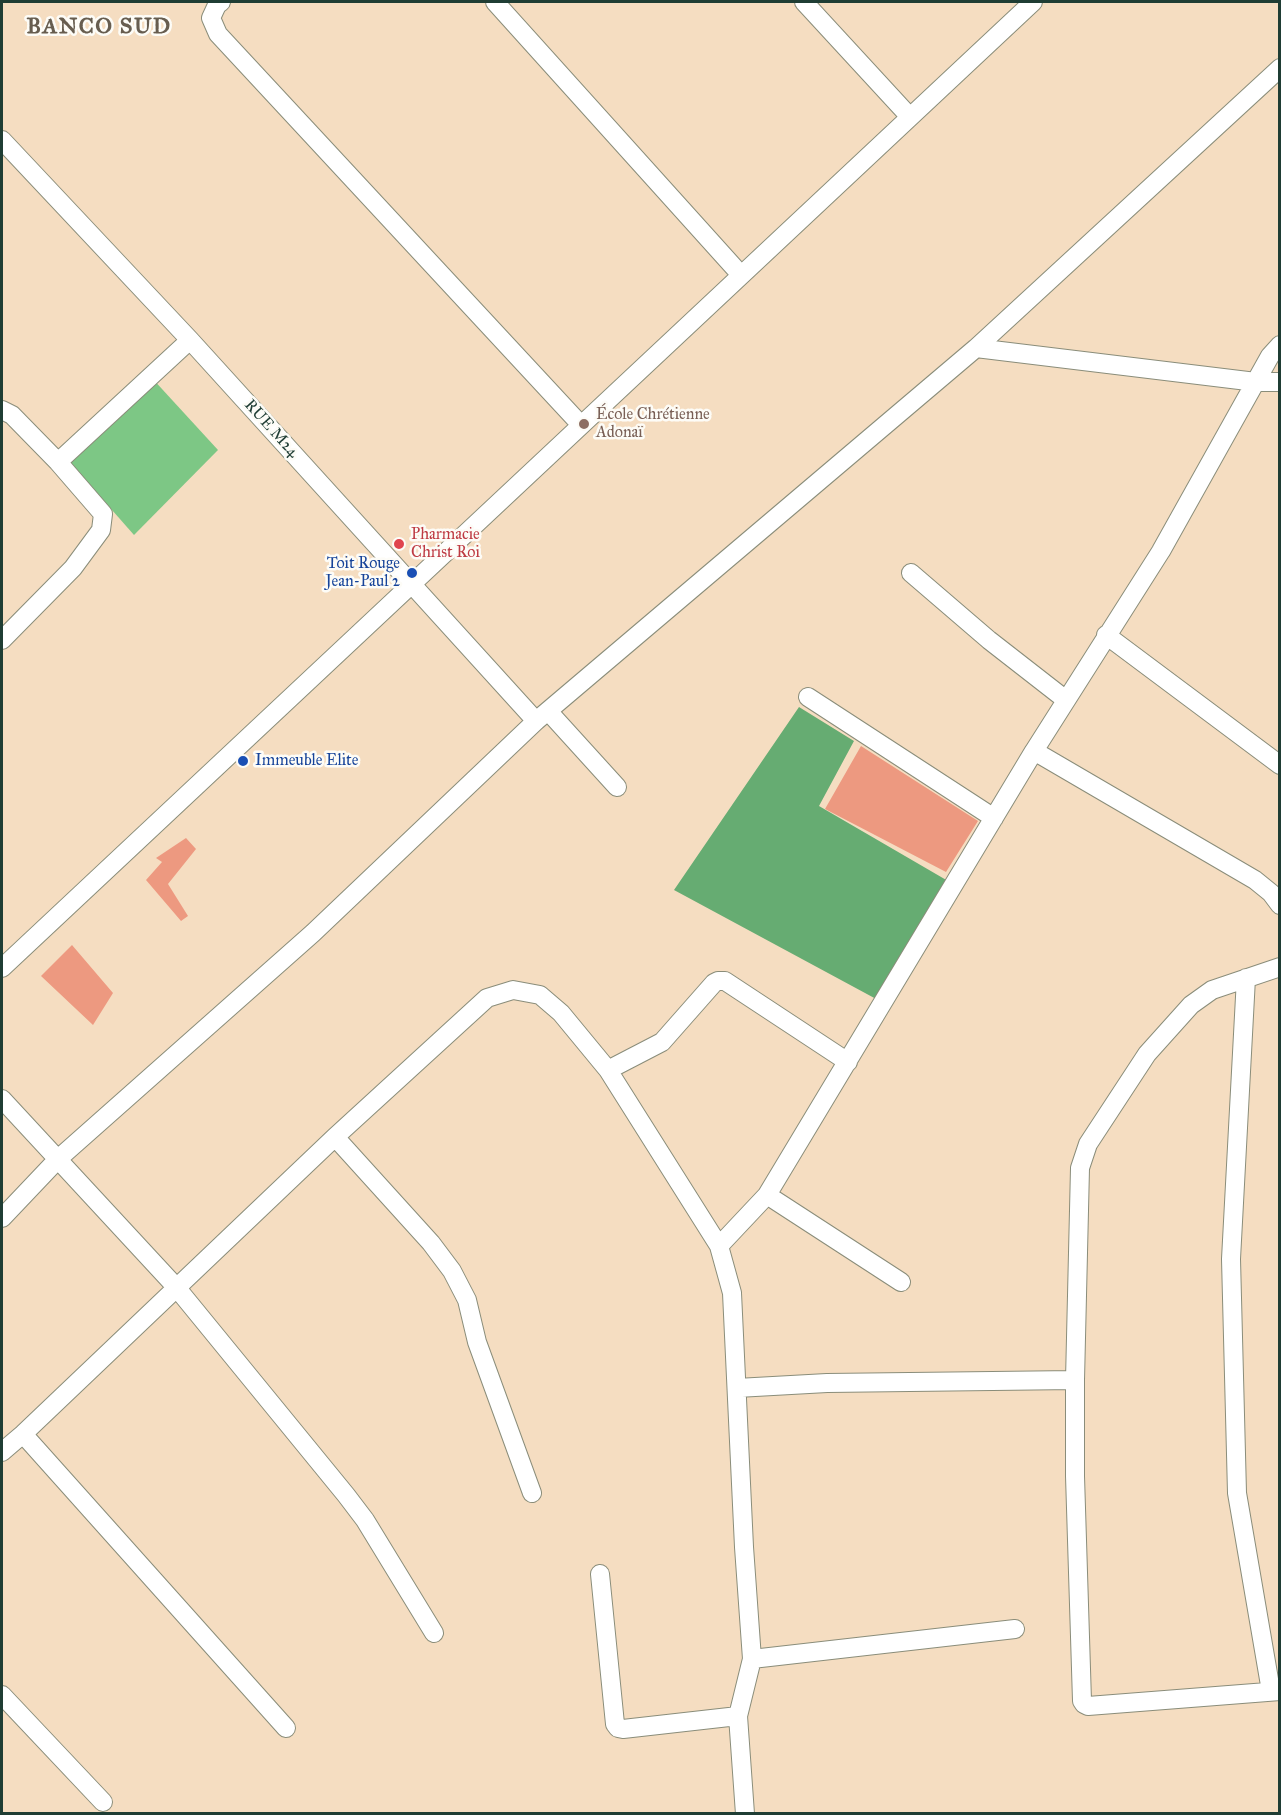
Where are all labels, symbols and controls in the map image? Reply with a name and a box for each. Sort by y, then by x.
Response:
district label: BANCO SUD [26,15,172,41]
street label: RUE M24 [240,396,302,462]
place label: École Chrétienne Adonaï [596,405,710,443]
marker: École Chrétienne Adonaï [577,417,591,431]
place label: Pharmacie Christ Roi [411,525,480,563]
marker: Pharmacie Christ Roi [392,537,406,551]
place label: Toit Rouge Jean-Paul 2 [325,554,400,592]
marker: Toit Rouge Jean-Paul 2 [405,566,419,580]
place label: Immeuble Elite [255,751,358,771]
marker: Immeuble Elite [236,754,250,768]

